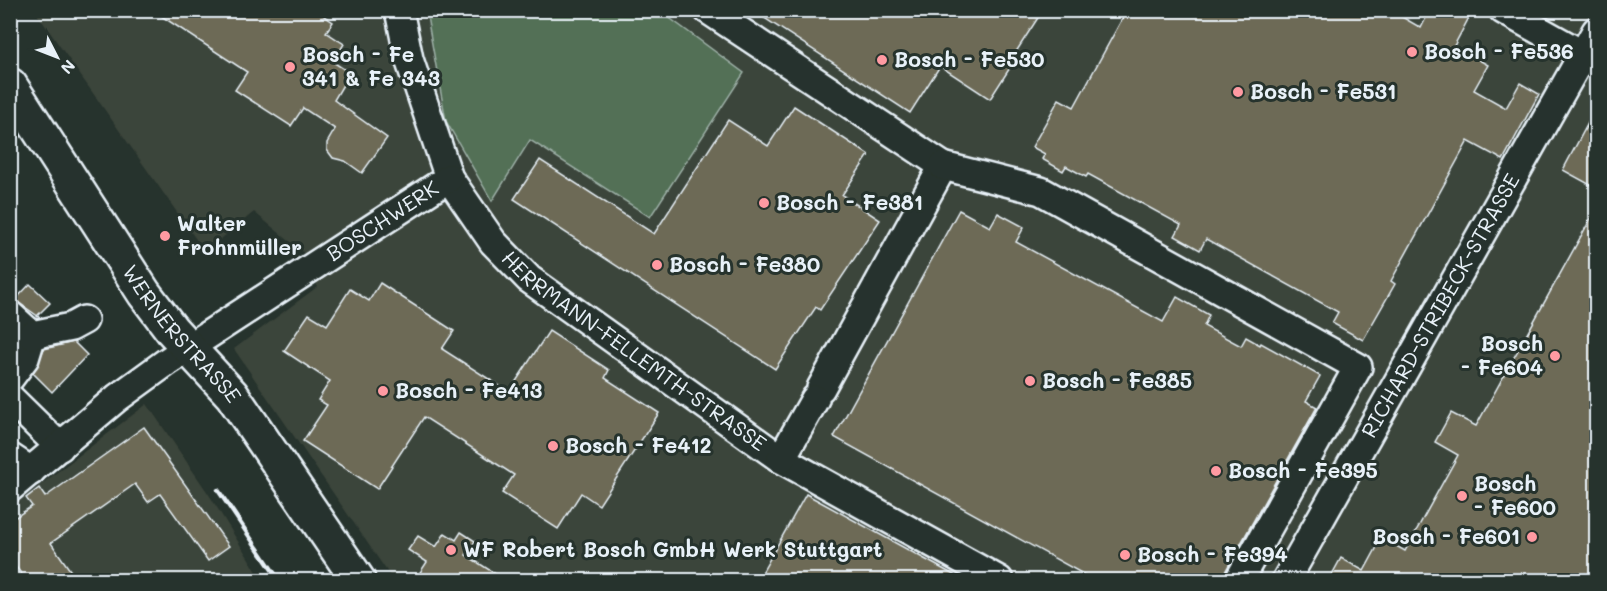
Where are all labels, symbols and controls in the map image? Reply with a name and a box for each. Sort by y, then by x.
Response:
north arrow [27,27,87,87]
place label: Bosch - Fe536 [1424,37,1574,64]
place label: Bosch - Fe 341 & Fe 343 [302,40,440,91]
place label: Bosch - Fe530 [894,45,1045,72]
marker: Bosch - Fe536 [1405,45,1419,59]
marker: Bosch - Fe530 [875,53,889,67]
text: N [57,56,80,79]
marker: Bosch - Fe 341 & Fe 343 [283,60,297,74]
place label: Bosch - Fe531 [1250,77,1396,104]
marker: Bosch - Fe531 [1231,85,1245,99]
street label: RICHARD-STRIBECK-STRASSE [1354,168,1525,442]
street label: BOSCHWERK [321,174,443,266]
place label: Bosch - Fe381 [776,188,923,215]
marker: Bosch - Fe381 [757,196,771,210]
place label: Walter Frohnmüller [177,209,302,260]
marker: Walter Frohnmüller [158,229,172,243]
street label: HERRMANN-FELLEMTH-STRASSE [497,244,772,456]
place label: Bosch - Fe380 [669,250,820,277]
marker: Bosch - Fe380 [650,258,664,272]
street label: WERNERSTRASSE [117,259,248,407]
place label: Bosch - Fe604 [1461,329,1543,380]
marker: Bosch - Fe604 [1548,349,1562,363]
place label: Bosch - Fe385 [1042,366,1192,393]
marker: Bosch - Fe385 [1023,374,1037,388]
place label: Bosch - Fe413 [395,376,542,403]
marker: Bosch - Fe413 [376,384,390,398]
place label: Bosch - Fe412 [565,431,712,458]
marker: Bosch - Fe412 [546,439,560,453]
place label: Bosch - Fe395 [1228,456,1378,483]
marker: Bosch - Fe395 [1209,464,1223,478]
place label: Bosch - Fe600 [1474,469,1556,520]
marker: Bosch - Fe600 [1455,489,1469,503]
place label: Bosch - Fe601 [1372,522,1520,549]
marker: Bosch - Fe601 [1525,530,1539,544]
place label: WF Robert Bosch GmbH Werk Stuttgart [463,535,882,562]
place label: Bosch - Fe394 [1137,540,1288,567]
marker: WF Robert Bosch GmbH Werk Stuttgart [444,543,458,557]
marker: Bosch - Fe394 [1118,548,1132,562]

